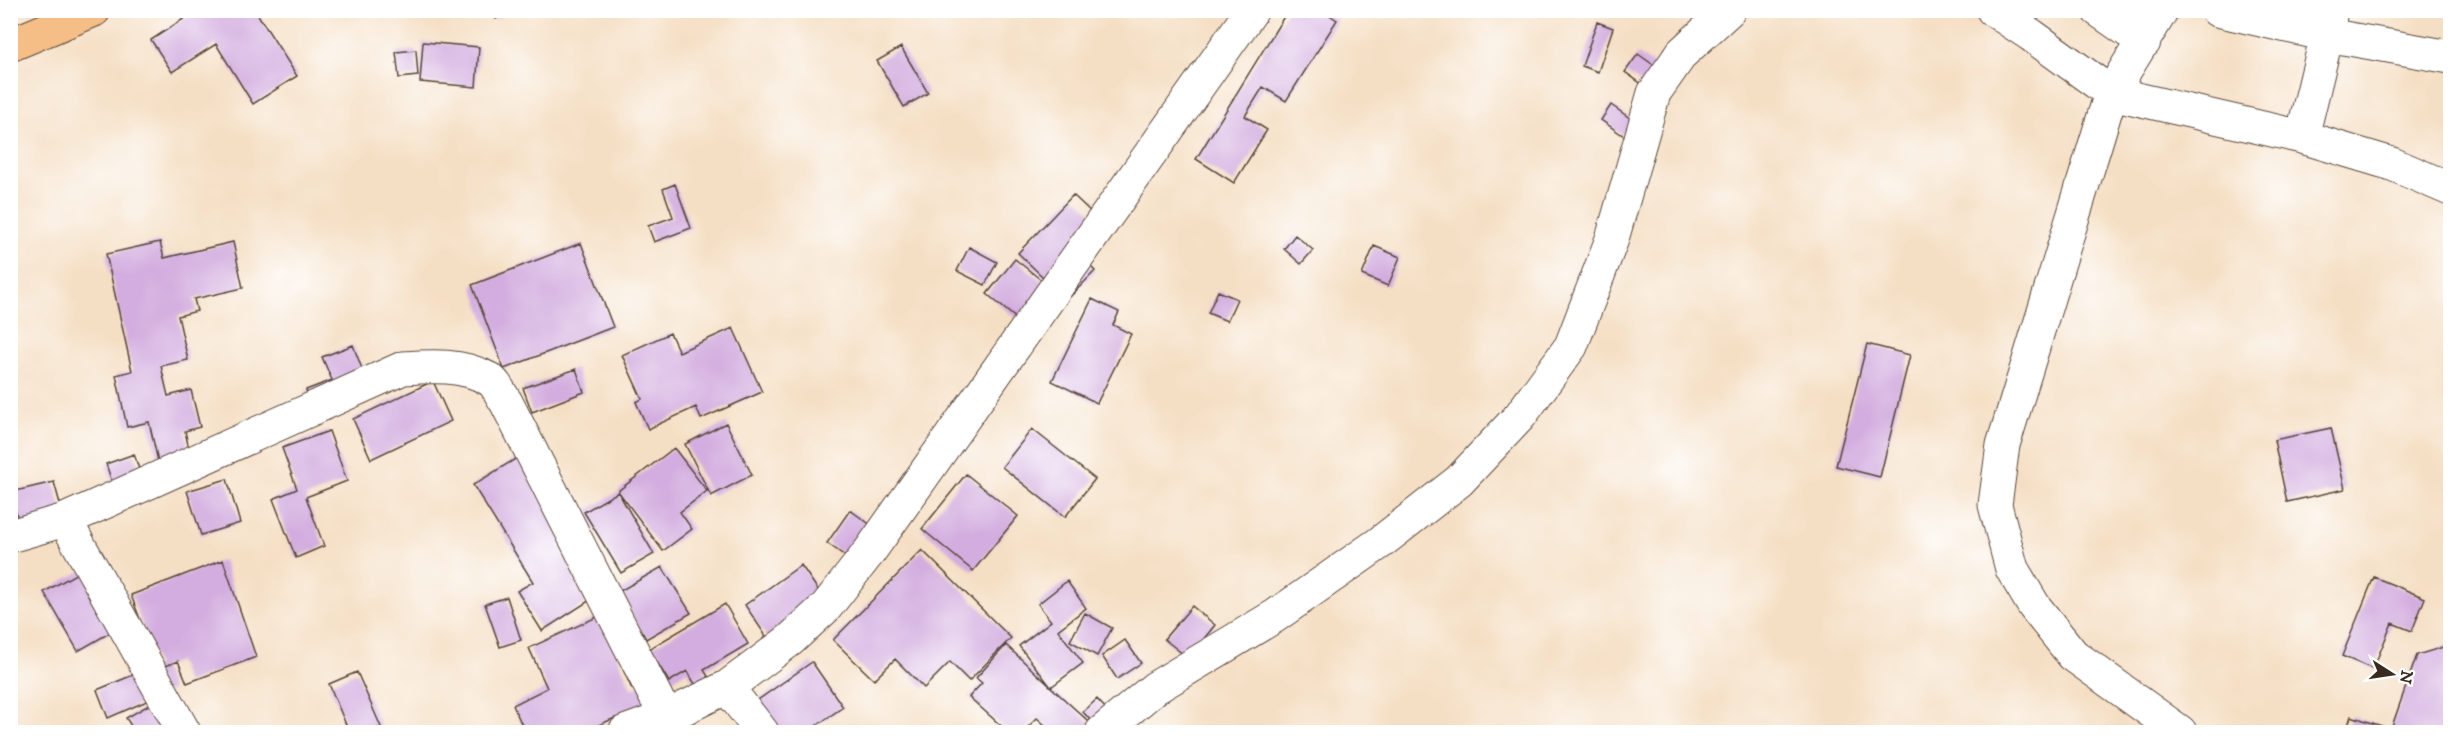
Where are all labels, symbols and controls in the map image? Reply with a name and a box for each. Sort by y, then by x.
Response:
north arrow [2362,644,2422,704]
text: N [2395,668,2417,685]

